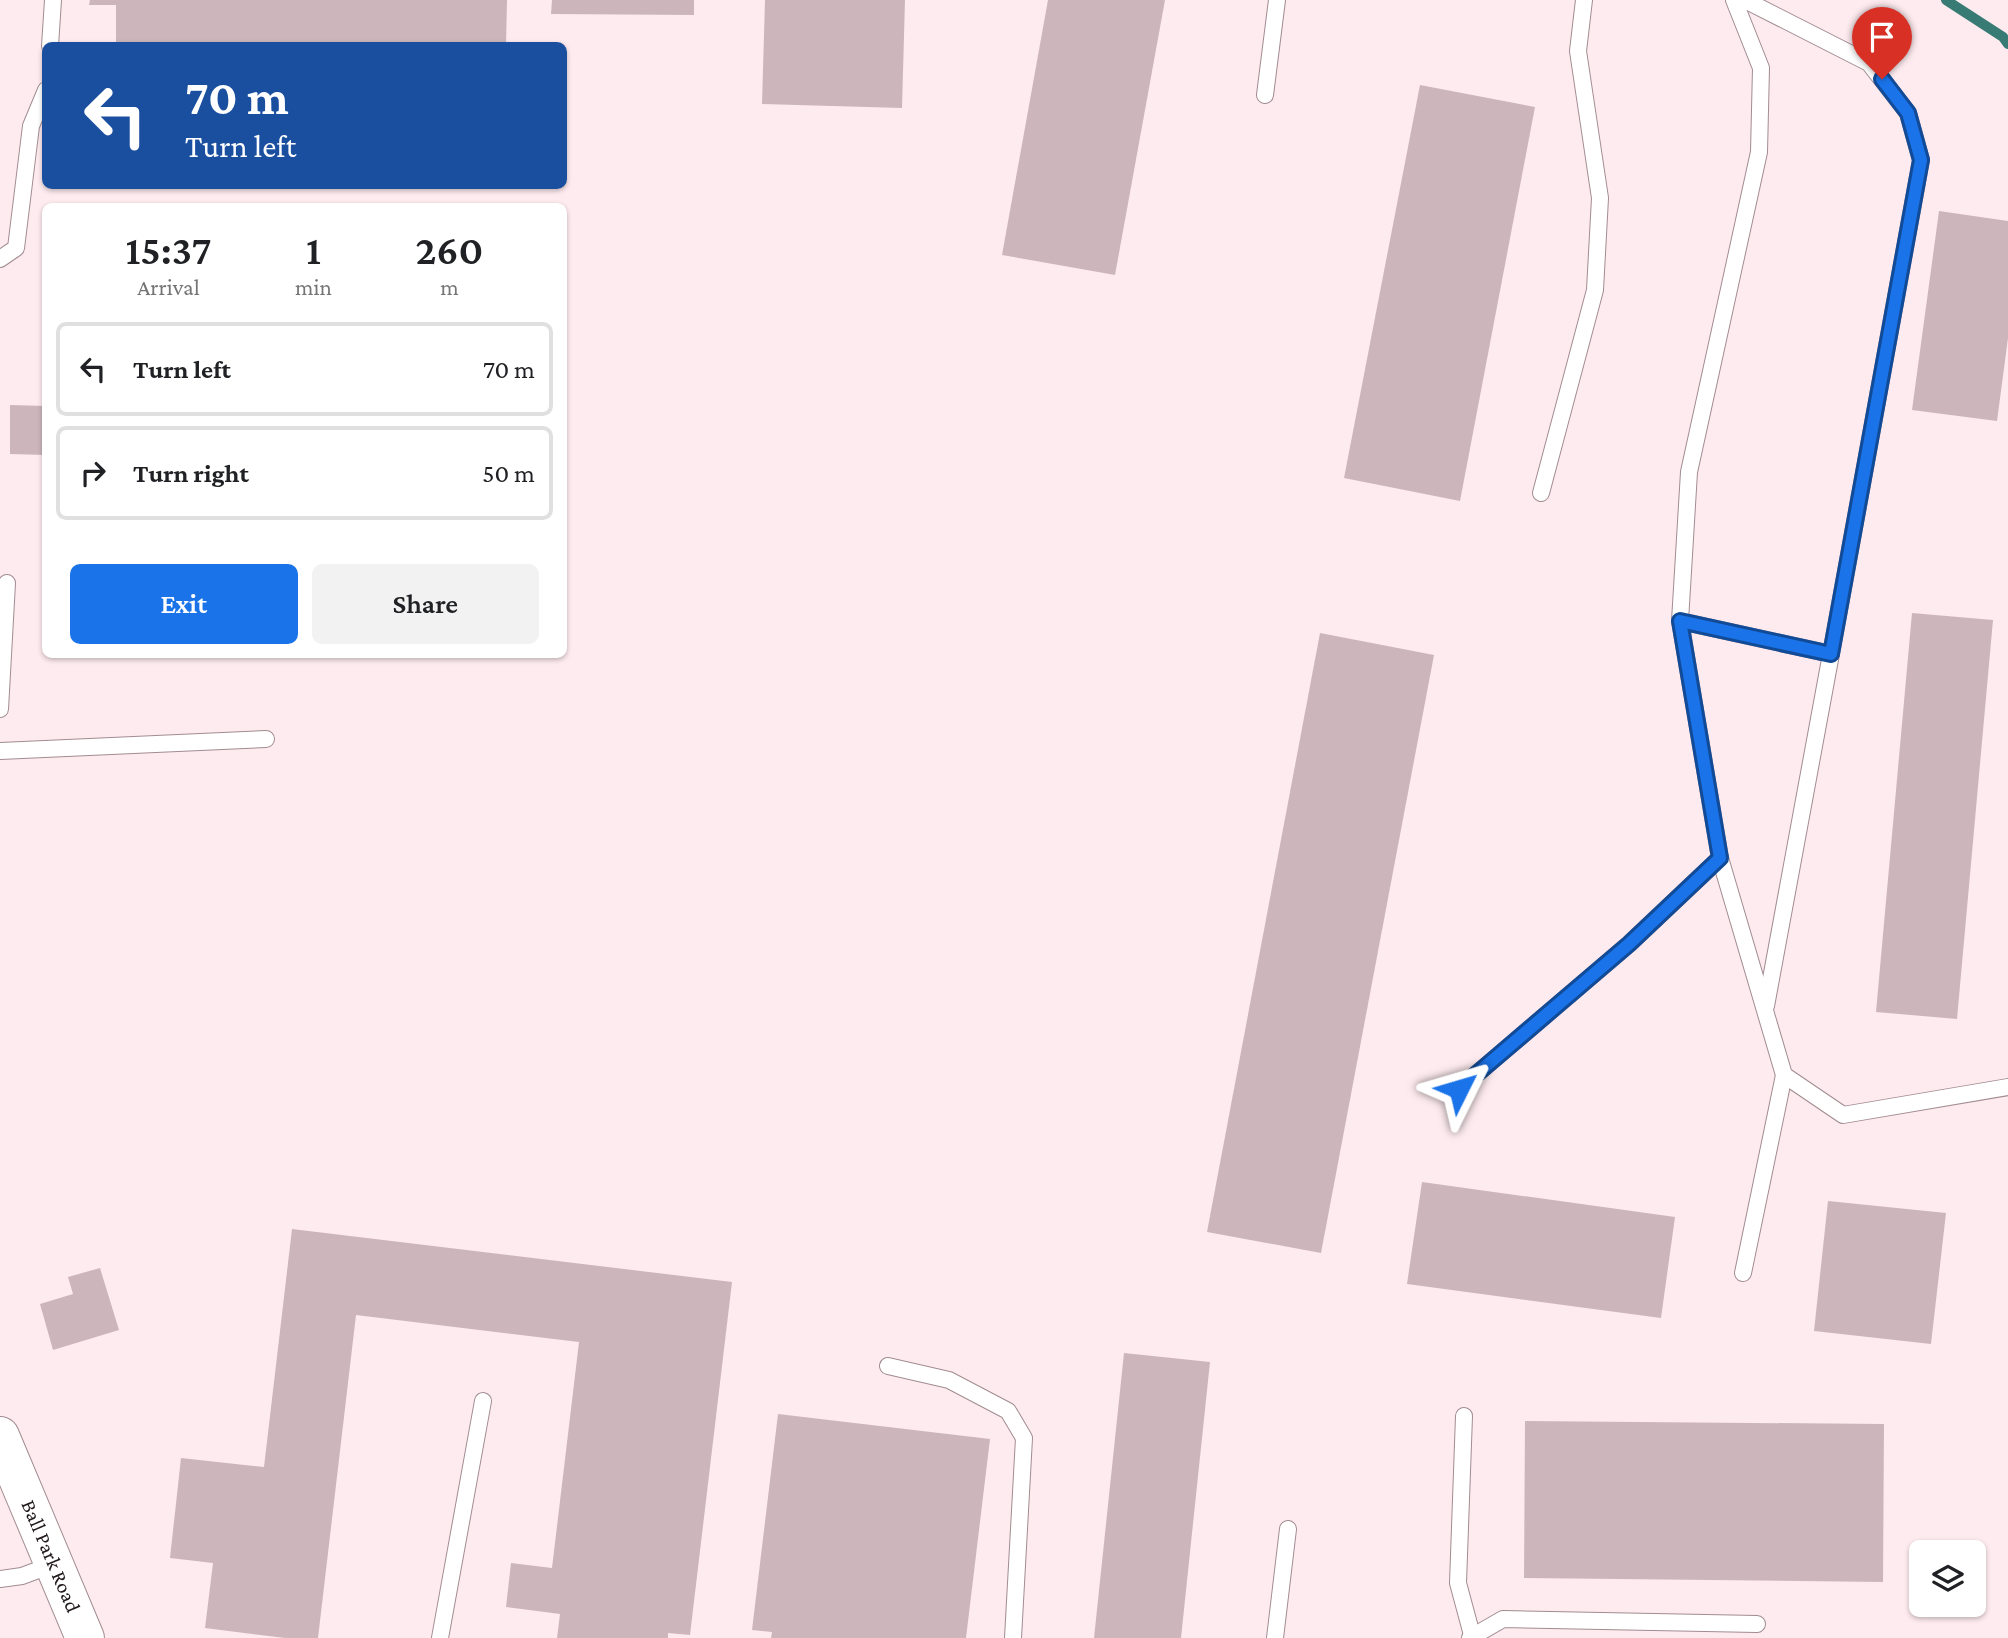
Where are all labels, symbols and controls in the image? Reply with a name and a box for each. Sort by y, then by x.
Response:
pin [1852,7,1912,79]
icon: arrive [1863,18,1901,56]
icon: left [70,70,161,161]
text: 70 m [185,70,289,125]
text: Turn left [185,128,296,164]
text: 15:37 [126,226,211,273]
text: 1 [306,226,321,273]
text: 260 [415,226,483,273]
text: Arrival [137,274,200,300]
text: min [295,274,332,300]
text: m [440,274,459,300]
icon: left [74,350,112,388]
text: Turn left [133,355,231,384]
text: 70 m [483,355,535,384]
icon: right [74,454,112,492]
text: Turn right [133,459,249,488]
text: 50 m [482,459,535,488]
button: Exit [70,564,298,644]
button: Share [312,564,539,644]
position arrow [1422,1052,1496,1126]
street label: Ball Park Road [17,1496,85,1616]
map controls [1909,1540,1986,1617]
button: layers [1909,1540,1986,1617]

